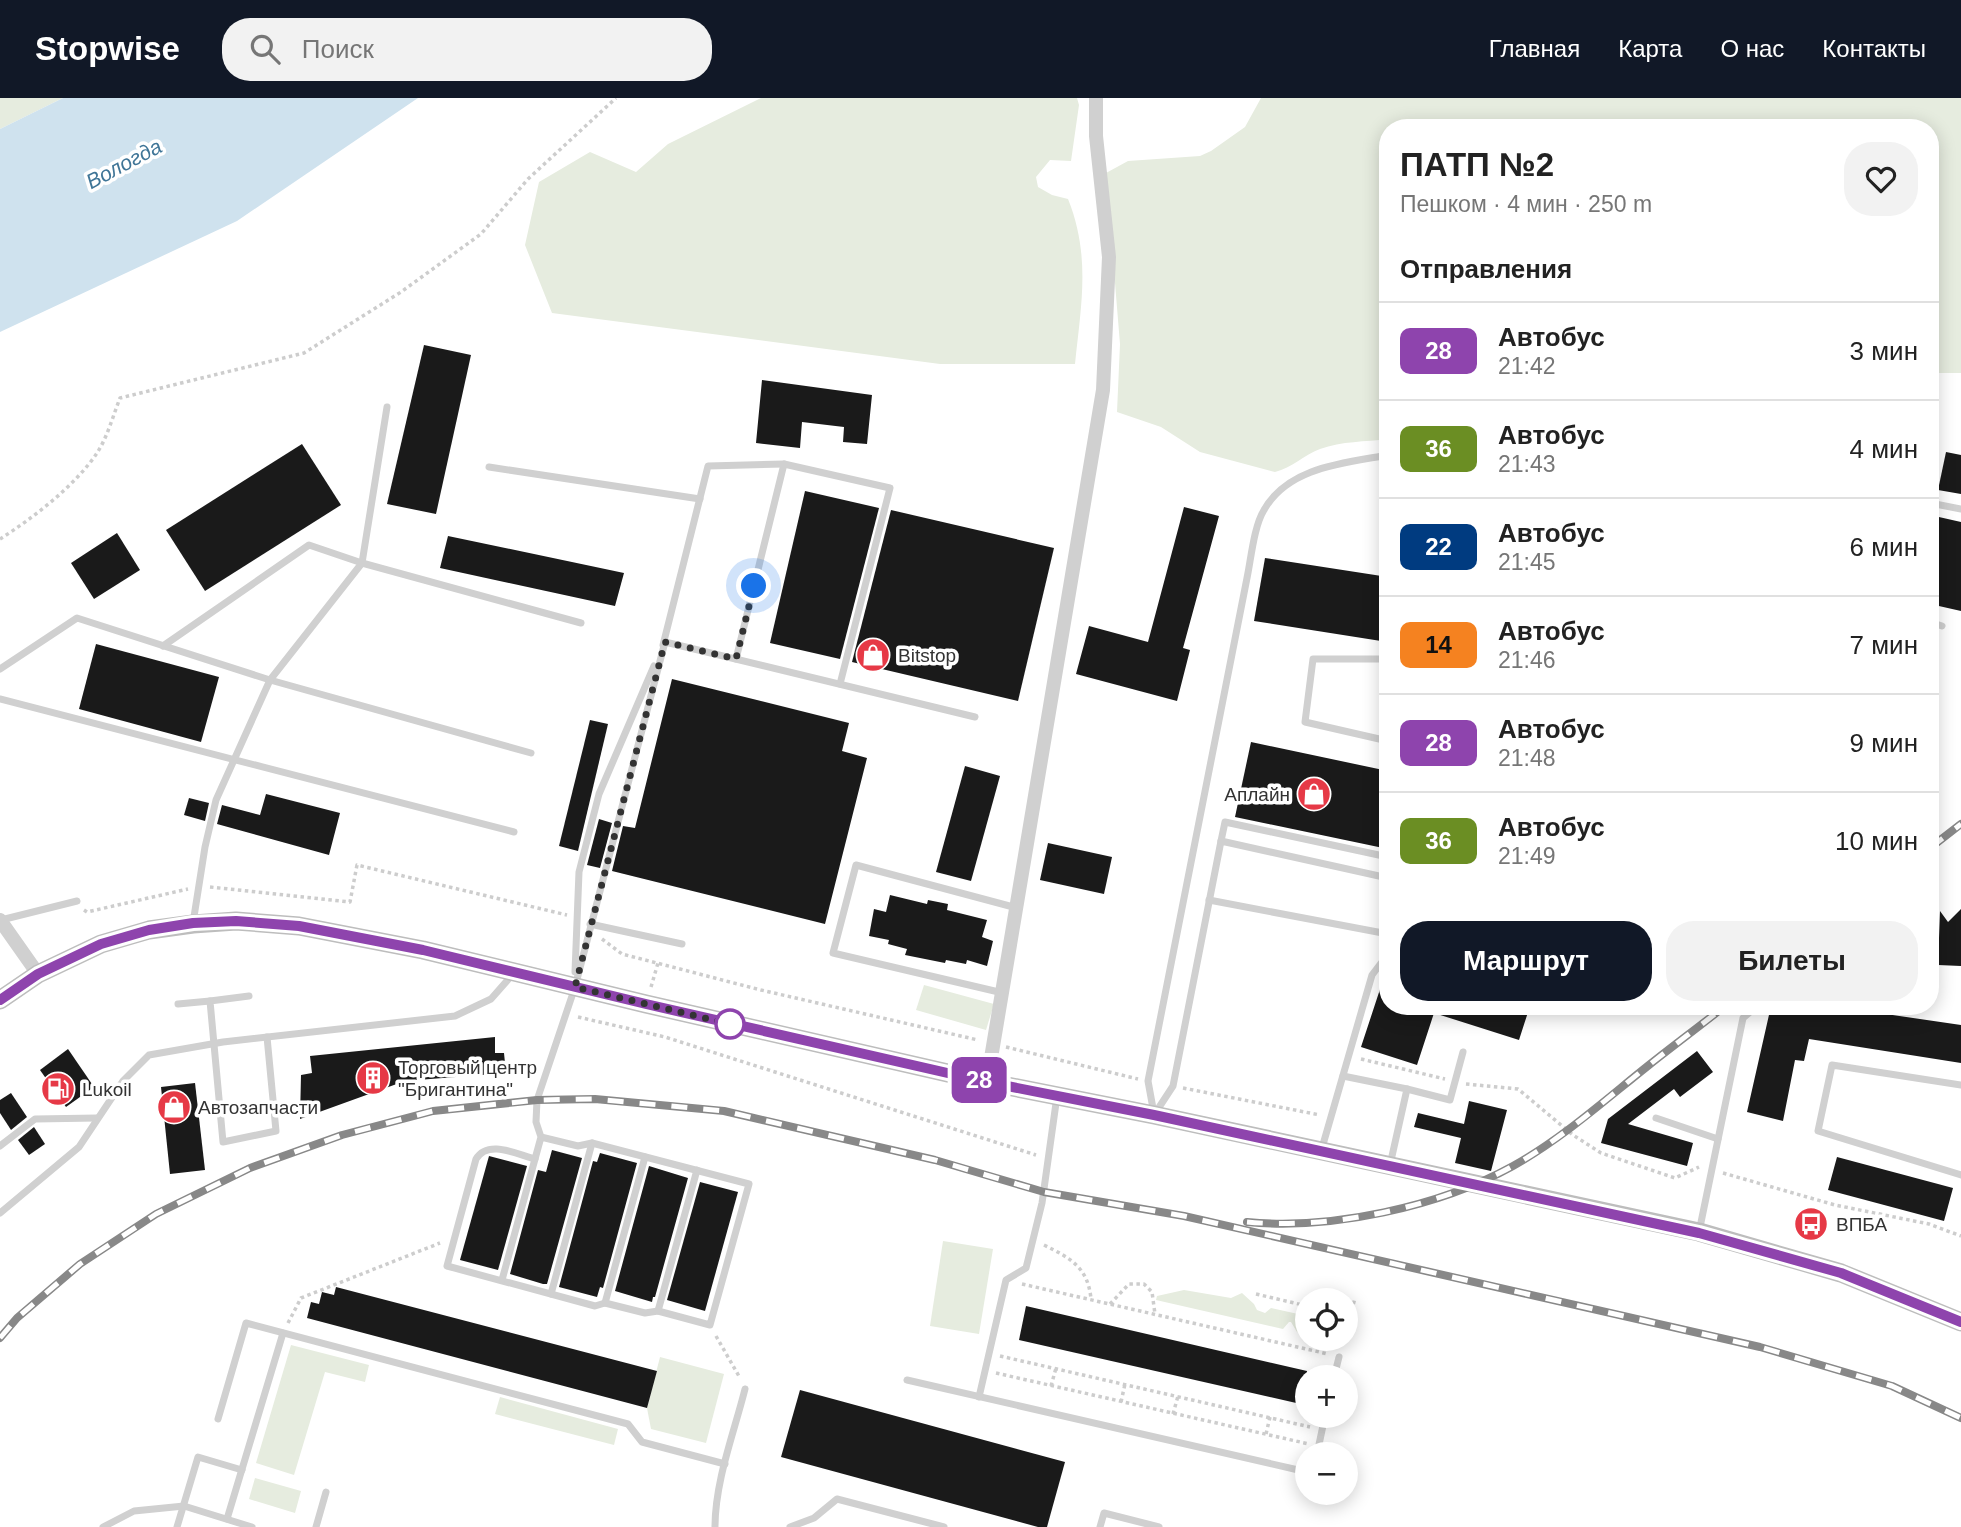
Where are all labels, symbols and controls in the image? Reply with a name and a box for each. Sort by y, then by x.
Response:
search box [222,18,712,81]
text: Stopwise [35,30,180,67]
icon: search [246,30,284,68]
text: Поиск [302,34,374,64]
text: Главная [1489,35,1580,62]
text: Карта [1618,35,1682,62]
text: О нас [1720,35,1784,62]
text: Контакты [1822,35,1926,62]
water label: Вологда [82,134,165,193]
button: heart [1844,142,1918,216]
text: ПАТП №2 [1400,146,1554,183]
text: Пешком · 4 мин · 250 m [1400,191,1652,217]
text: Отправления [1400,254,1572,284]
text: Автобус [1498,322,1605,352]
text: 3 мин [1850,336,1918,366]
text: 28 [1425,337,1452,364]
text: 21:42 [1498,353,1556,379]
text: Автобус [1498,420,1605,450]
text: 4 мин [1850,434,1918,464]
text: 36 [1425,435,1452,462]
text: 21:43 [1498,451,1556,477]
text: Автобус [1498,518,1605,548]
text: 6 мин [1850,532,1918,562]
text: 22 [1425,533,1452,560]
text: 21:45 [1498,549,1556,575]
your location [736,568,771,603]
text: Автобус [1498,616,1605,646]
text: 7 мин [1850,630,1918,660]
text: 14 [1425,631,1452,658]
shop icon: Bitstop [854,636,892,674]
place label: Bitstop [898,645,956,666]
text: 21:46 [1498,647,1556,673]
text: Автобус [1498,714,1605,744]
text: 9 мин [1850,728,1918,758]
text: 28 [1425,729,1452,756]
text: 21:48 [1498,745,1556,771]
shop icon: Аплайн [1295,775,1333,813]
place label: Аплайн [1224,784,1290,805]
text: Автобус [1498,812,1605,842]
text: 10 мин [1835,826,1918,856]
text: 36 [1425,827,1452,854]
text: 21:49 [1498,843,1556,869]
button: Маршрут [1400,921,1652,1001]
button: Билеты [1666,921,1918,1001]
unlabelled marker [715,1009,745,1039]
place label: Торговый центр "Бригантина" [398,1057,537,1100]
line badge: 28 [948,1057,1010,1103]
building icon: Торговый центр "Бригантина" [354,1059,392,1097]
text: 28 [966,1066,992,1093]
fuel station icon: Lukoil [39,1070,77,1108]
place label: Lukoil [82,1079,132,1100]
shop icon: Автозапчасти [155,1088,193,1126]
place label: Автозапчасти [198,1097,318,1118]
bus stop icon: ВПБА [1792,1205,1830,1243]
place label: ВПБА [1836,1214,1887,1235]
map controls [1295,1288,1358,1505]
button: locate [1295,1288,1358,1351]
button: + [1295,1365,1358,1428]
button: − [1295,1442,1358,1505]

